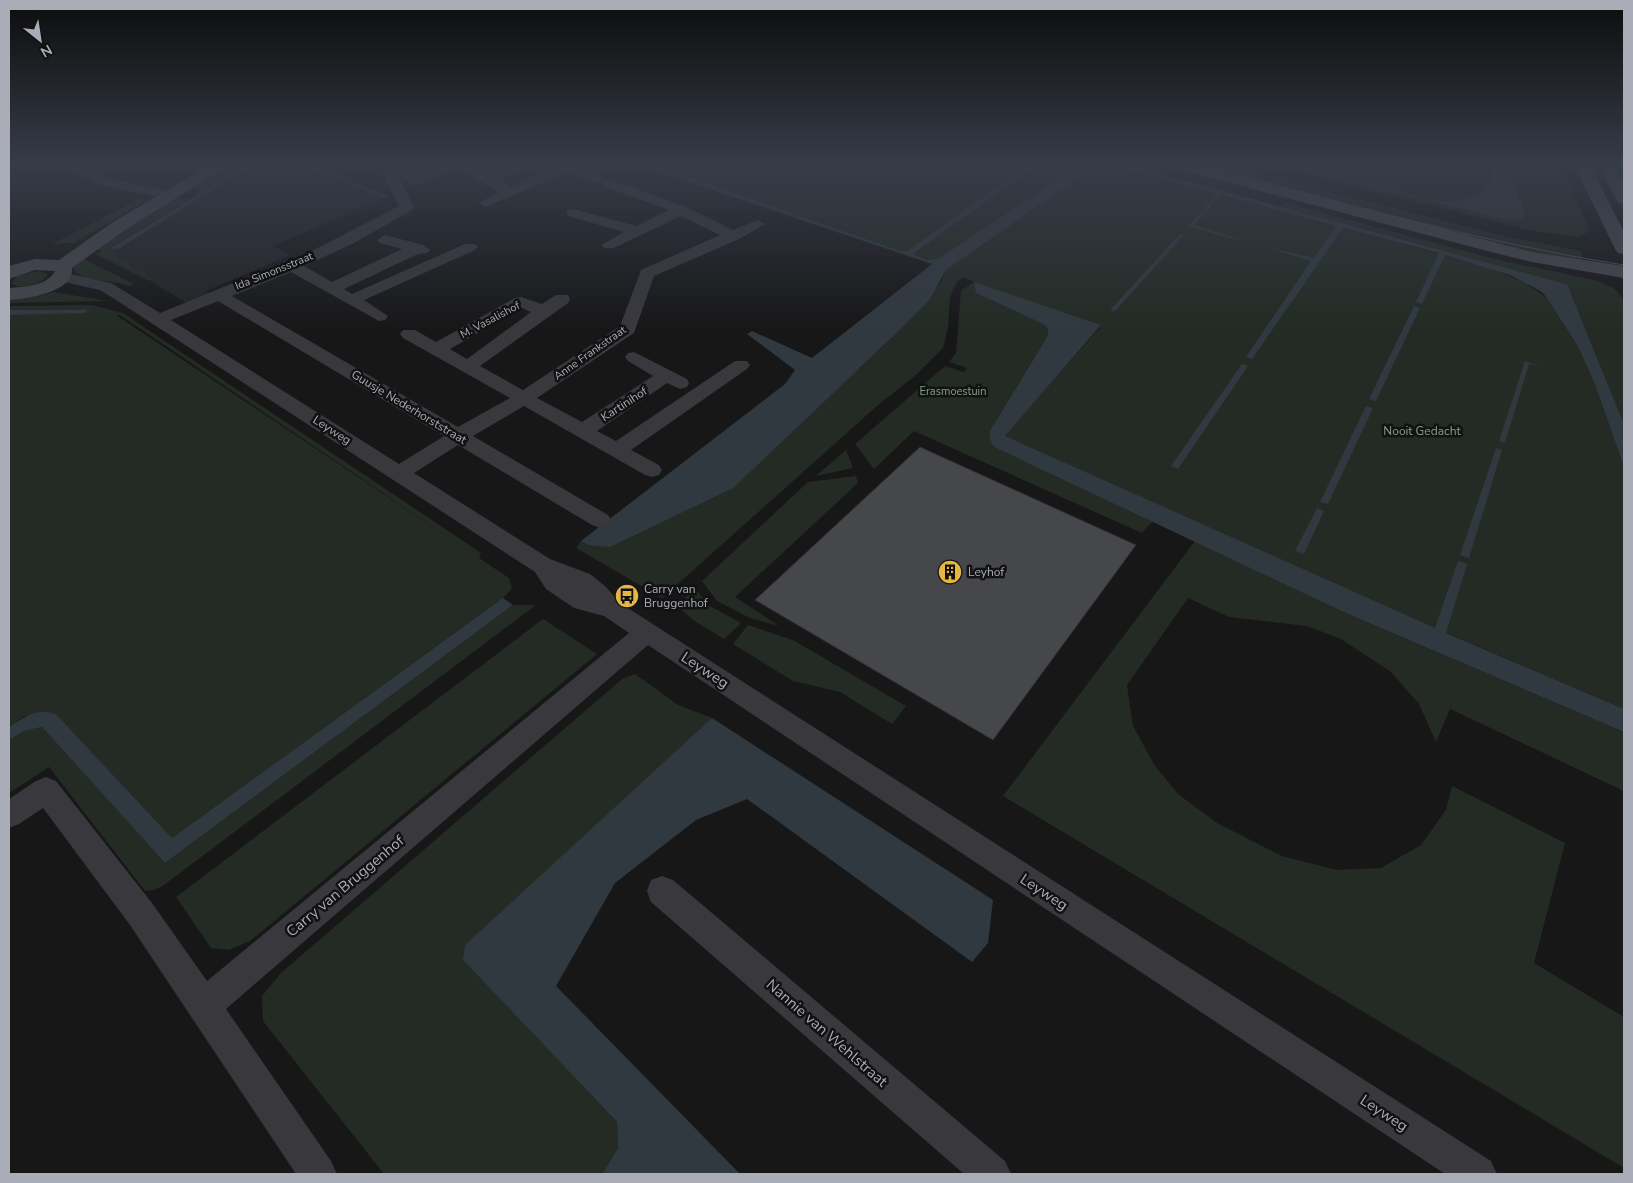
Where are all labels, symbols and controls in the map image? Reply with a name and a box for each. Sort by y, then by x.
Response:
north arrow [15,15,65,65]
text: N [37,40,56,62]
street label: Ida Simonsstraat [233,248,315,293]
street label: M. Vasalishof [457,298,523,342]
street label: Anne Frankstraat [551,322,629,384]
street label: Guusje Nederhorststraat [348,366,470,448]
street label: Kartinihof [598,382,651,425]
park label: Erasmoestuin [920,384,986,399]
street label: Leyweg [310,412,354,448]
park label: Nooit Gedacht [1383,423,1461,439]
building icon: Leyhof [937,559,963,585]
place label: Leyhof [968,564,1005,580]
place label: Carry van Bruggenhof [644,581,709,611]
bus stop icon: Carry van Bruggenhof [614,583,640,609]
street label: Leyweg [677,647,733,693]
street label: Carry van Bruggenhof [282,830,409,941]
street label: Leyweg [1016,869,1072,915]
street label: Nannie van Wehlstraat [762,975,892,1092]
street label: Leyweg [1356,1090,1412,1136]

